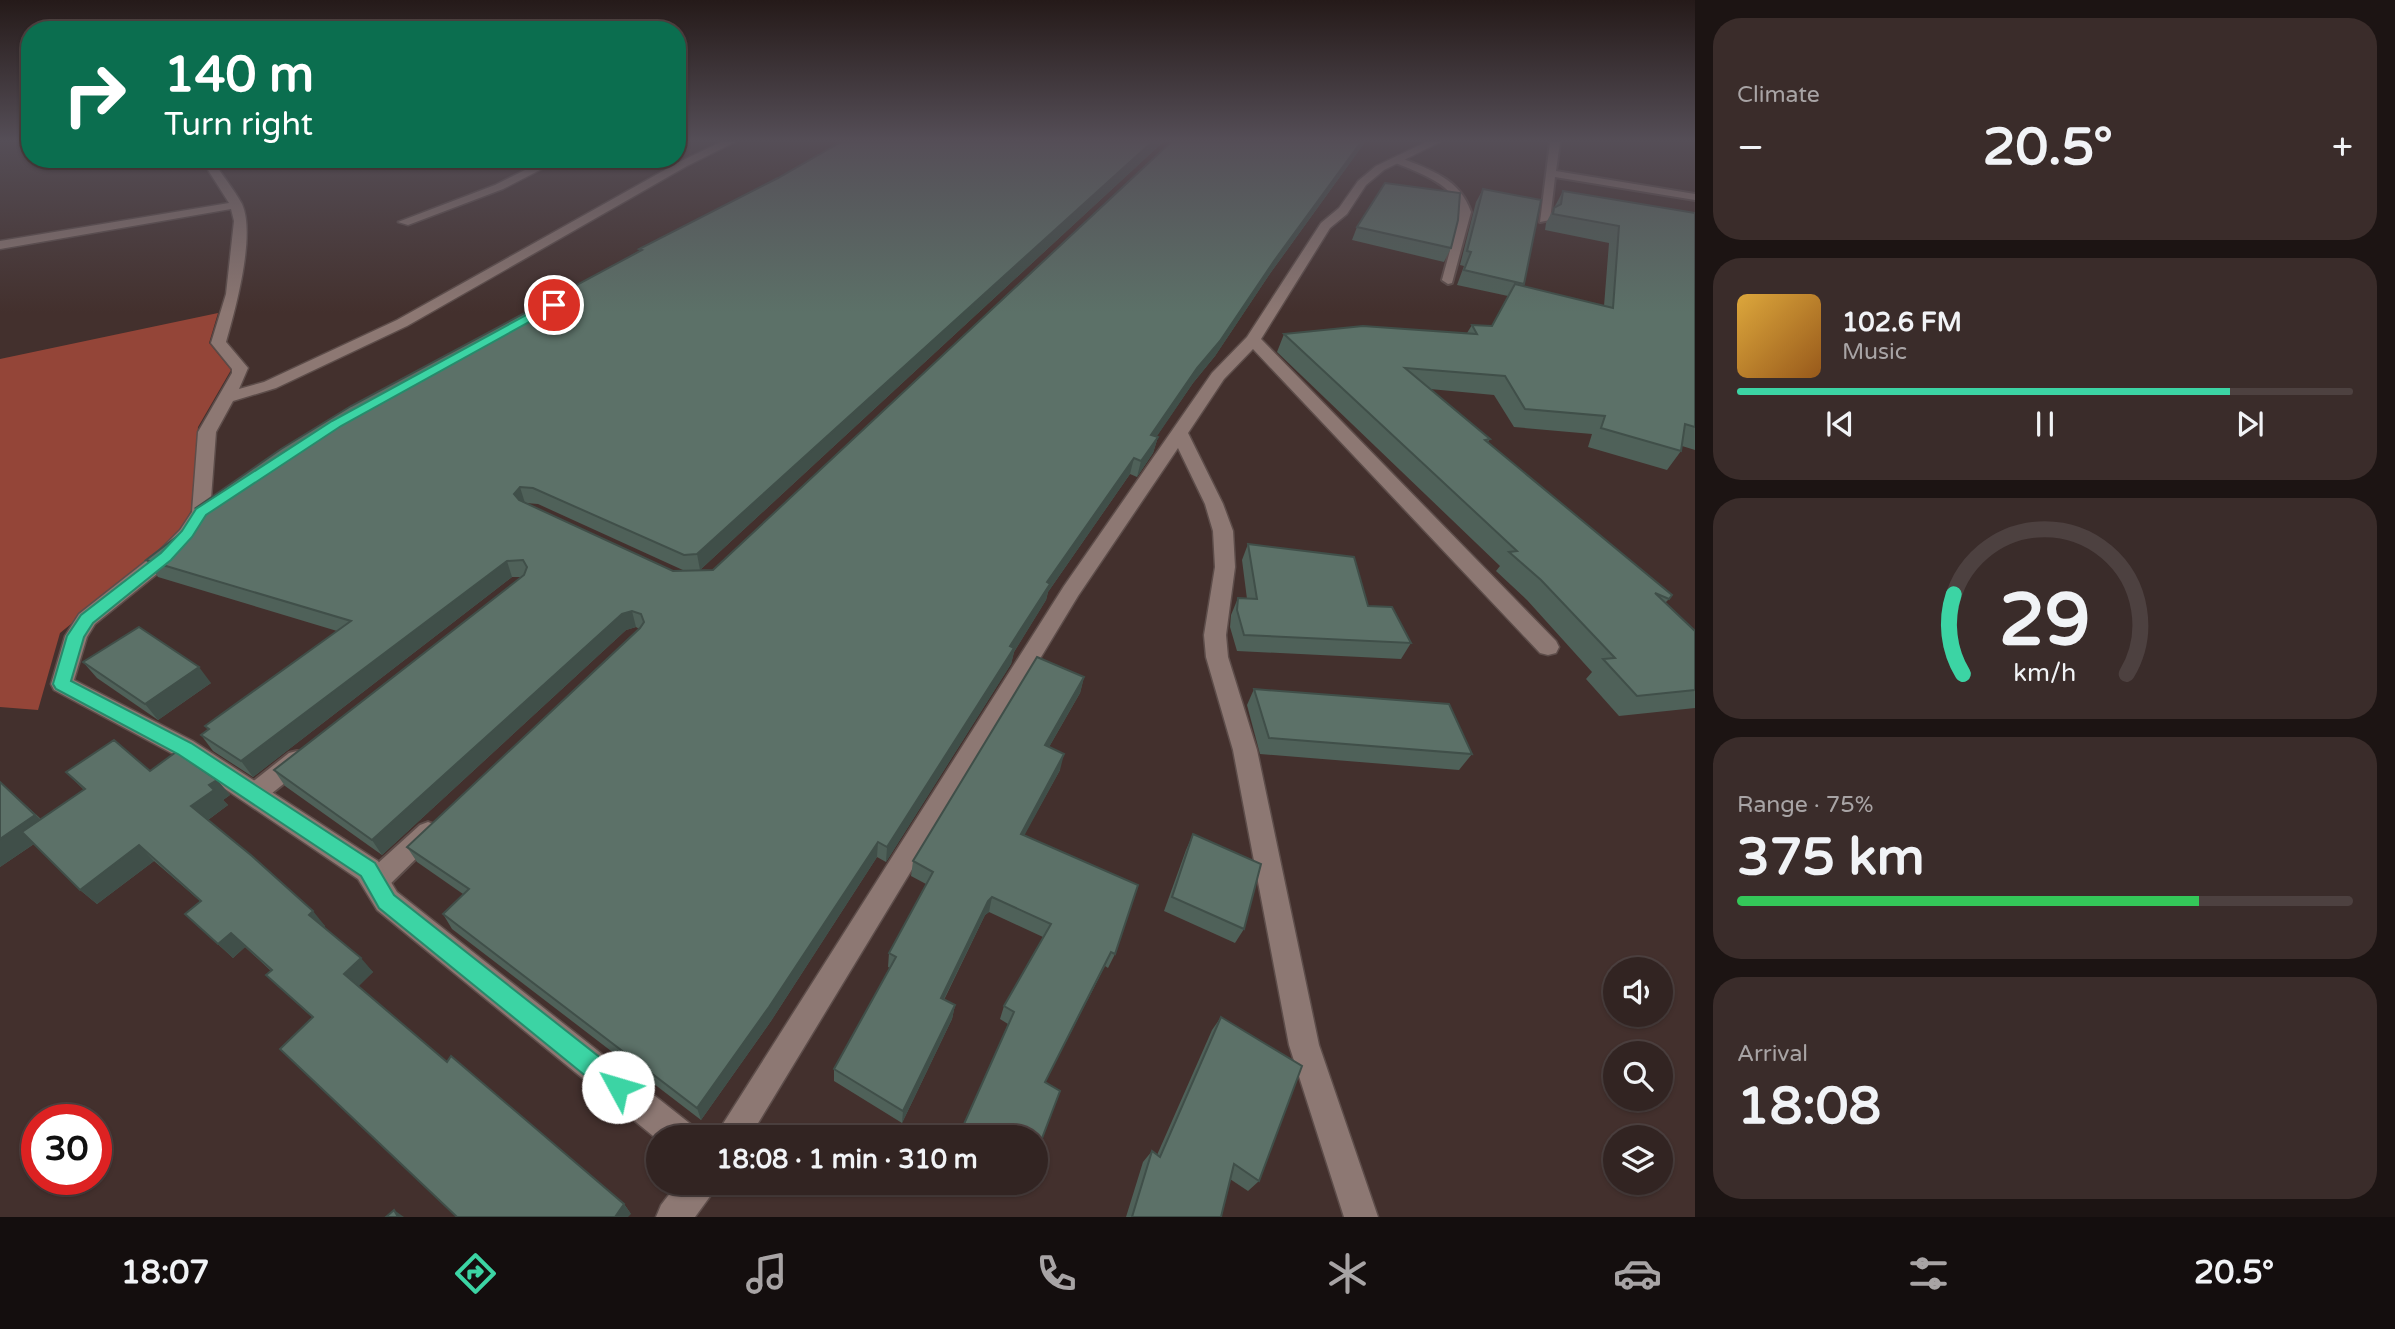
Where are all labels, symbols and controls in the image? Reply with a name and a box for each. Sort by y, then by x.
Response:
text: 140 m [164,46,314,105]
icon: right [49,49,140,140]
text: Climate [1737,81,1820,109]
text: Turn right [164,106,313,144]
text: 20.5° [1983,116,2113,179]
text: − [1737,125,1764,171]
text: + [2332,125,2353,171]
pin [524,275,584,335]
icon: arrive [535,286,573,324]
text: 102.6 FM [1842,307,1962,338]
text: Music [1842,338,1907,366]
icon: previous [1821,405,1859,443]
icon: pause [2026,405,2064,443]
icon: next [2231,405,2269,443]
text: 29 [1999,578,2091,666]
text: km/h [2014,658,2076,688]
text: Range · 75% [1737,791,1873,819]
text: 375 km [1737,826,1925,889]
map controls [1603,957,1673,1195]
button: sound [1603,957,1673,1027]
text: Arrival [1737,1040,1808,1068]
button: search [1603,1041,1673,1111]
position arrow [581,1050,655,1124]
text: 18:08 [1737,1075,1881,1138]
speed limit sign: 30 [21,1104,112,1195]
button: layers [1603,1125,1673,1195]
text: 18:08 · 1 min · 310 m [716,1144,978,1175]
icon: directions [451,1249,500,1298]
icon: music [742,1249,791,1298]
icon: phone [1032,1249,1081,1298]
icon: climate [1323,1249,1372,1298]
icon: car [1613,1249,1662,1298]
icon: filters [1904,1249,1953,1298]
text: 18:07 [121,1254,209,1292]
text: 20.5° [2194,1254,2274,1292]

